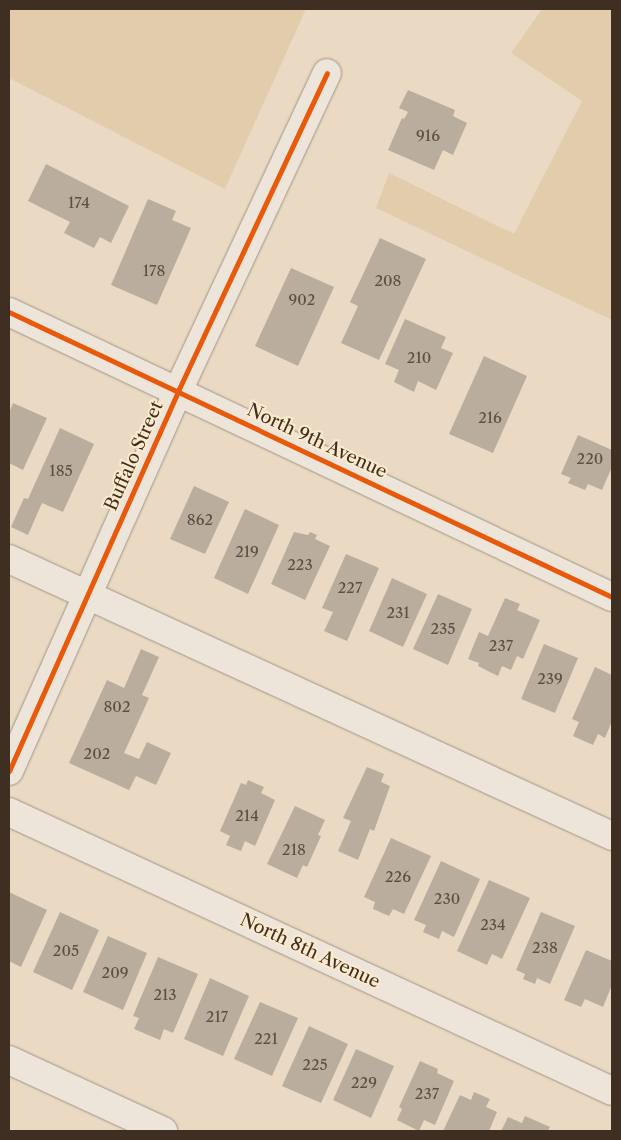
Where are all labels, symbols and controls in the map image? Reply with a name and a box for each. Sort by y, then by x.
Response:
house number: 916 [416,127,440,145]
house number: 174 [68,194,90,212]
house number: 178 [143,262,165,280]
house number: 208 [374,272,402,290]
house number: 902 [289,291,315,309]
house number: 210 [407,349,431,367]
street label: Buffalo Street [100,398,168,514]
street label: North 9th Avenue [243,399,391,483]
house number: 216 [478,409,502,427]
house number: 220 [577,450,603,468]
house number: 185 [49,462,73,480]
house number: 862 [187,511,213,529]
house number: 219 [235,543,259,561]
house number: 223 [287,556,313,574]
house number: 227 [338,579,362,597]
house number: 231 [386,604,410,622]
house number: 235 [430,620,456,638]
house number: 237 [489,637,513,655]
house number: 239 [537,670,563,688]
house number: 802 [103,698,131,716]
house number: 202 [84,745,110,763]
house number: 214 [235,807,259,825]
house number: 218 [282,841,306,859]
house number: 226 [385,868,411,886]
house number: 230 [434,890,460,908]
street label: North 8th Avenue [236,909,384,993]
house number: 234 [480,916,506,934]
house number: 238 [532,939,558,957]
house number: 205 [53,942,79,960]
house number: 209 [102,964,128,982]
house number: 213 [153,986,177,1004]
house number: 217 [206,1008,228,1026]
house number: 221 [254,1030,278,1048]
house number: 225 [302,1056,328,1074]
house number: 229 [351,1074,377,1092]
house number: 237 [415,1085,439,1103]

